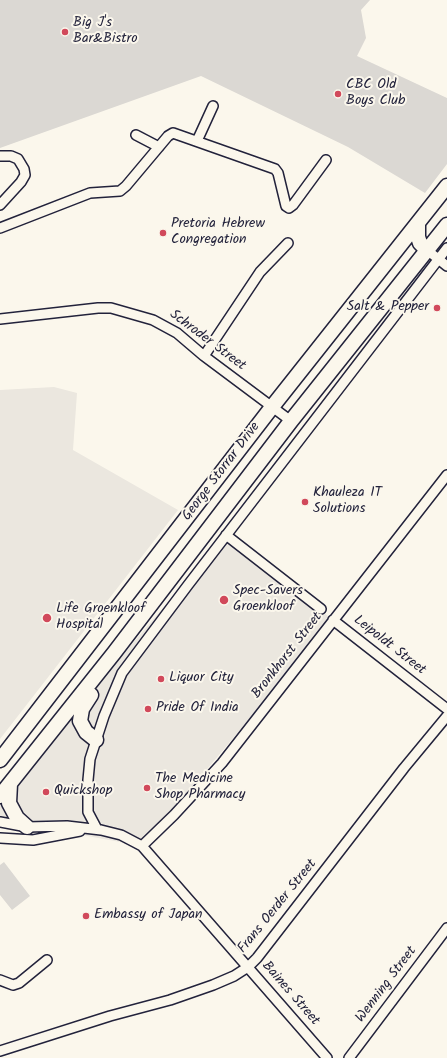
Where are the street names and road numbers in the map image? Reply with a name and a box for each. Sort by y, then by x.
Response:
street label: Schroder Street [166,307,248,375]
street label: George Storrar Drive [180,419,264,525]
street label: Bronkhorst Street [249,609,327,703]
street label: Leipoldt Street [349,613,429,679]
street label: Frans Oerder Street [235,857,321,957]
street label: Wenning Street [353,944,421,1026]
street label: Baines Street [258,958,322,1030]

